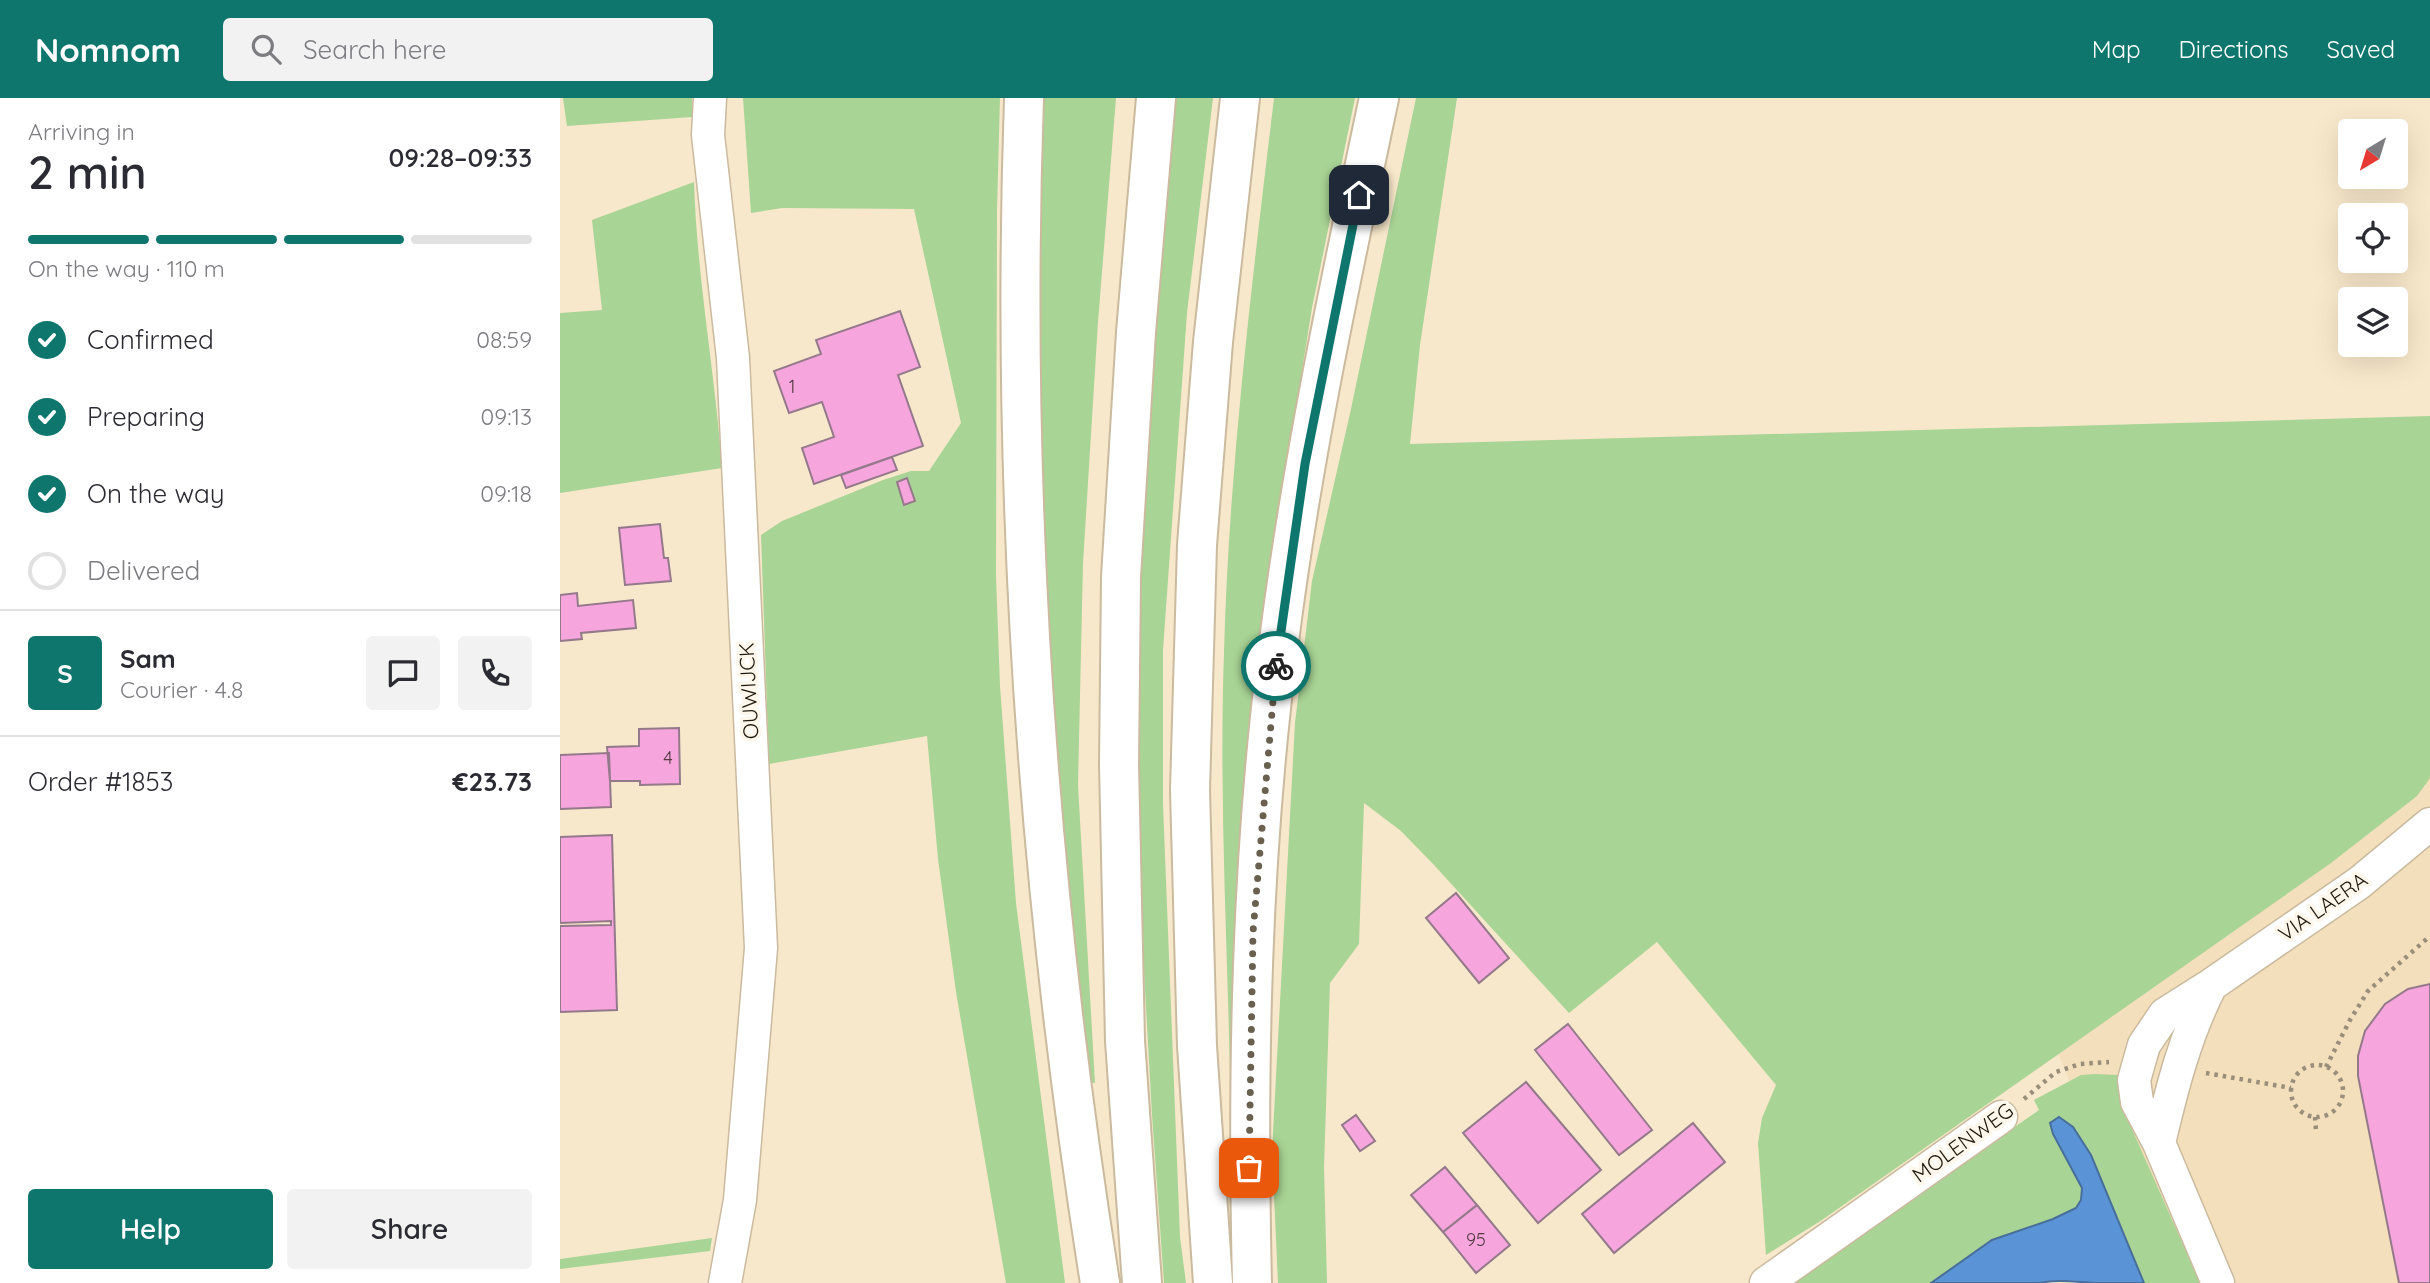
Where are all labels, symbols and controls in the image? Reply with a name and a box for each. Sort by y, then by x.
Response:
search box [223,18,713,81]
text: Nomnom [35,29,181,70]
icon: search [247,30,285,68]
text: Search here [303,33,447,66]
text: Map [2092,34,2141,64]
text: Directions [2179,34,2289,64]
text: Saved [2327,34,2395,64]
text: Arriving in [28,117,135,146]
north arrow [2338,119,2408,189]
map controls [2338,119,2408,357]
text: 09:28–09:33 [388,141,532,174]
text: 2 min [28,143,147,201]
pin [1329,165,1389,225]
icon: home [1340,176,1378,214]
button: locate [2338,203,2408,273]
text: On the way · 110 m [28,254,225,283]
button: layers [2338,287,2408,357]
icon: check [28,321,66,359]
text: Confirmed [87,323,214,356]
text: 08:59 [476,325,532,354]
house number: 1 [789,375,795,398]
icon: check [28,398,66,436]
text: Preparing [87,400,205,433]
text: 09:13 [481,402,532,431]
icon: check [28,475,66,513]
text: On the way [87,477,225,510]
text: 09:18 [480,479,532,508]
text: Delivered [87,554,200,587]
courier [1241,631,1311,701]
button: chat [366,636,440,710]
button: phone [458,636,532,710]
text: Sam [120,642,176,675]
street label: OUWIJCK [732,642,764,740]
icon: bike [1257,647,1295,685]
text: S [57,657,73,690]
text: Courier · 4.8 [120,675,243,704]
house number: 4 [663,746,673,769]
text: Order #1853 [28,765,173,798]
text: €23.73 [452,765,532,798]
street label: VIA LAERA [2273,866,2372,946]
street label: MOLENWEG [1907,1097,2018,1188]
pin [1219,1138,1279,1198]
icon: bag [1230,1149,1268,1187]
button: Help [28,1189,273,1269]
button: Share [287,1189,532,1269]
house number: 95 [1466,1228,1486,1251]

